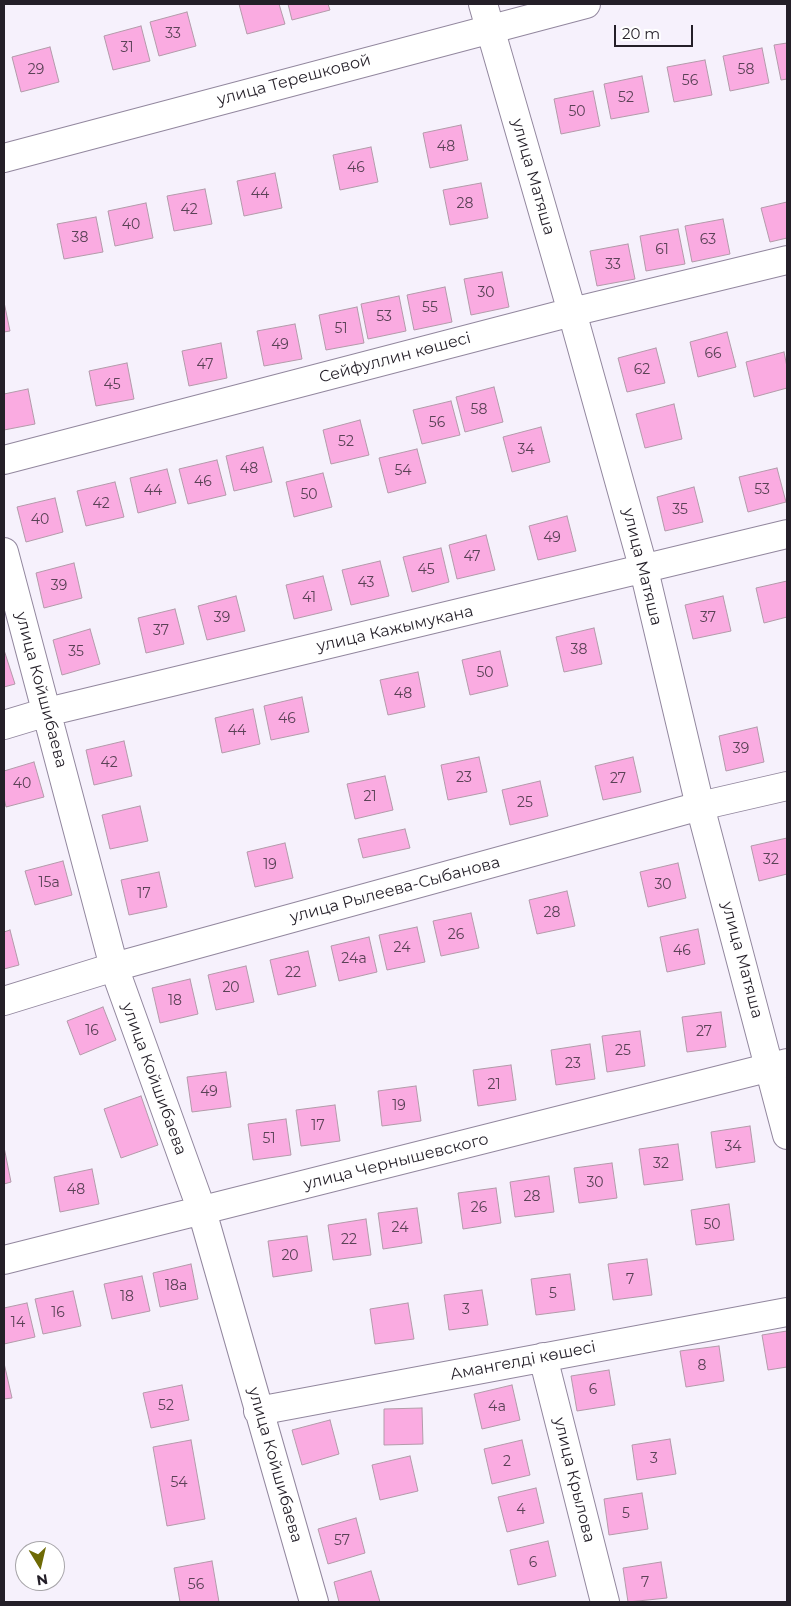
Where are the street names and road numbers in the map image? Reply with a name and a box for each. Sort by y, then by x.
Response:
street label: улица Терешковой [215,50,373,110]
street label: улица Матяша [507,117,559,237]
street label: Сейфуллин көшесі [317,328,473,388]
street label: улица Матяша [618,506,666,628]
street label: улица Кажымукана [315,602,475,656]
street label: улица Койшибаева [11,610,71,770]
street label: улица Рылеева-Сыбанова [288,853,502,927]
street label: улица Матяша [717,899,767,1021]
street label: улица Койшибаева [117,1000,191,1158]
street label: улица Чернышевского [302,1130,490,1194]
street label: Амангелді көшесі [449,1337,597,1385]
street label: улица Койшибаева [244,1385,306,1545]
street label: улица Крылова [549,1416,599,1544]

